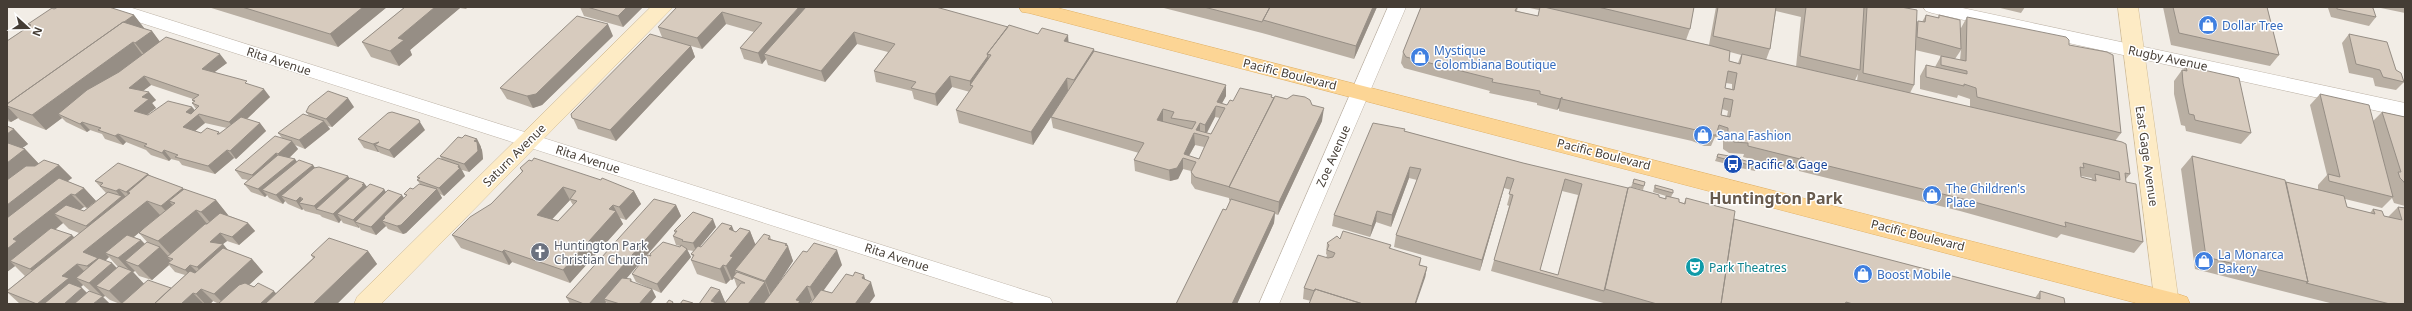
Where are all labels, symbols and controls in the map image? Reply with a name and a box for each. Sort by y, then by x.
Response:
north arrow [8,8,48,48]
shop icon: Dollar Tree [2197,14,2219,36]
place label: Dollar Tree [2222,17,2284,34]
text: N [29,25,46,39]
street label: Rugby Avenue [2127,41,2209,75]
place label: Mystique Colombiana Boutique [1434,42,1557,73]
street label: Rita Avenue [245,43,314,79]
shop icon: Mystique Colombiana Boutique [1409,46,1431,68]
street label: Pacific Boulevard [1241,54,1339,94]
street label: East Gage Avenue [2132,105,2163,208]
street label: Saturn Avenue [479,120,549,190]
street label: Zoe Avenue [1312,122,1354,190]
shop icon: Sana Fashion [1692,124,1714,146]
place label: Sana Fashion [1717,127,1792,144]
street label: Pacific Boulevard [1555,134,1653,174]
street label: Rita Avenue [554,141,623,177]
bus stop icon: Pacific & Gage [1722,153,1744,175]
place label: Pacific & Gage [1747,156,1828,173]
place label: The Children's Place [1946,180,2026,211]
shop icon: The Children's Place [1921,184,1943,206]
district label: Huntington Park [1709,187,1843,209]
street label: Pacific Boulevard [1869,215,1967,255]
place label: Huntington Park Christian Church [554,237,648,268]
street label: Rita Avenue [863,239,932,275]
church icon: Huntington Park Christian Church [529,241,551,263]
place label: La Monarca Bakery [2218,246,2284,277]
shop icon: La Monarca Bakery [2193,250,2215,272]
theatre icon: Park Theatres [1684,256,1706,278]
place label: Park Theatres [1709,259,1787,276]
shop icon: Boost Mobile [1852,263,1874,285]
place label: Boost Mobile [1877,266,1951,283]

